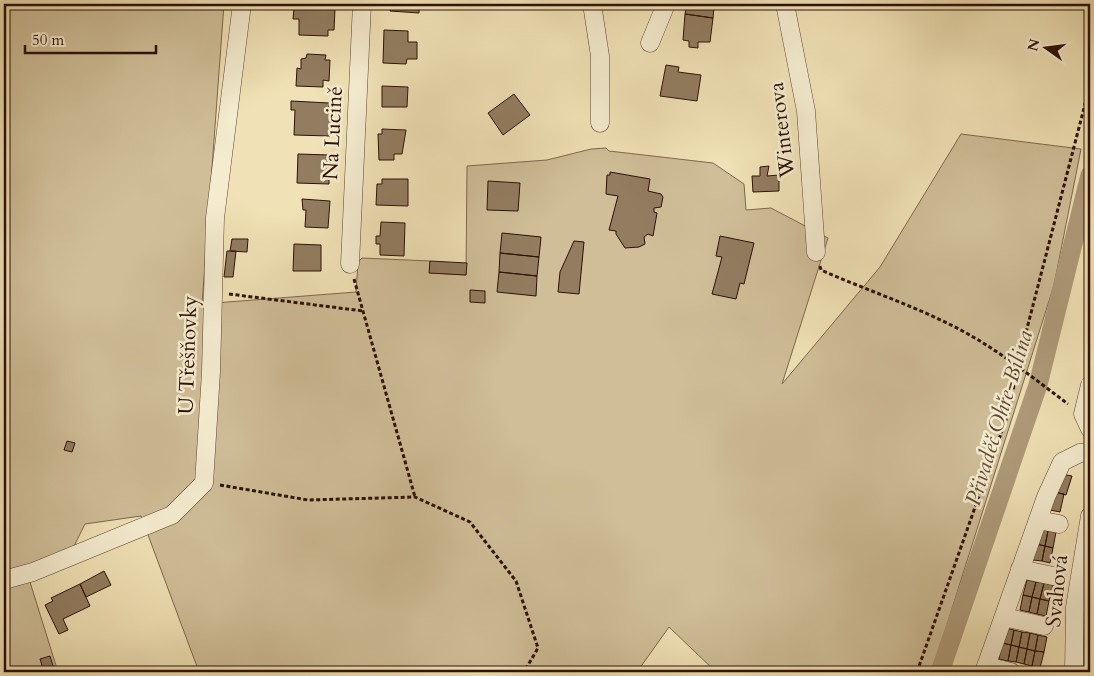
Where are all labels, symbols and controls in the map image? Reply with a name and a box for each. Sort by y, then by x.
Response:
scale bar [25,22,156,54]
north arrow [1022,22,1072,72]
text: 50 m [32,30,64,50]
text: N [1023,37,1045,53]
street label: Winterova [762,81,802,180]
street label: Na Lucině [316,85,350,181]
street label: U Třešňovky [171,295,205,415]
water label: Přivaděč Ohře-Bílina [958,326,1040,509]
street label: Svahová [1039,553,1075,629]

